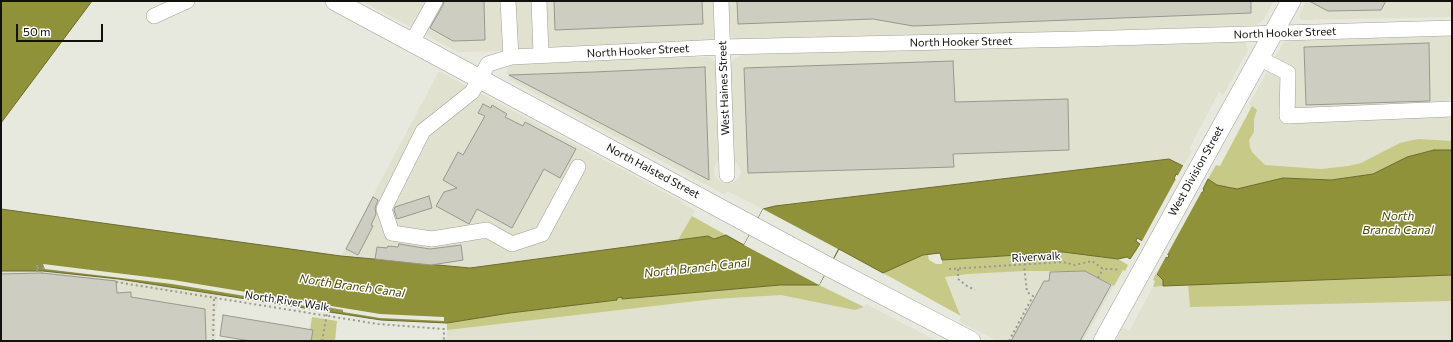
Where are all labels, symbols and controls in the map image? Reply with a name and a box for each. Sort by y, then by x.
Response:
scale bar [18,16,105,42]
text: 50 m [23,24,51,38]
street label: North Hooker Street [1233,25,1337,41]
street label: North Hooker Street [910,35,1012,49]
street label: West Haines Street [716,40,732,136]
street label: North Hooker Street [586,42,690,60]
street label: West Division Street [1166,124,1226,218]
street label: North Halsted Street [604,141,702,201]
water label: North Branch Canal [1362,209,1434,237]
street label: Riverwalk [1011,249,1061,265]
water label: North Branch Canal [643,255,751,281]
water label: North Branch Canal [298,271,406,301]
street label: North River Walk [244,288,330,314]

